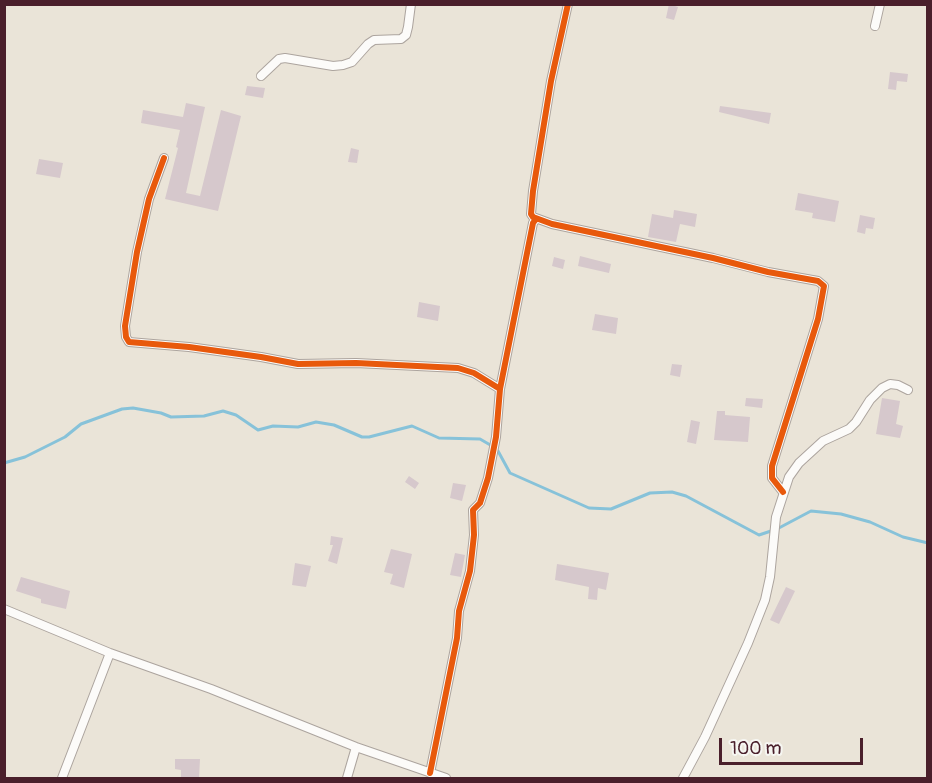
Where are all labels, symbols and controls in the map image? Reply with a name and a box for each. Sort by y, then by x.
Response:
scale bar [722,726,866,764]
text: 100 m [730,737,782,760]

